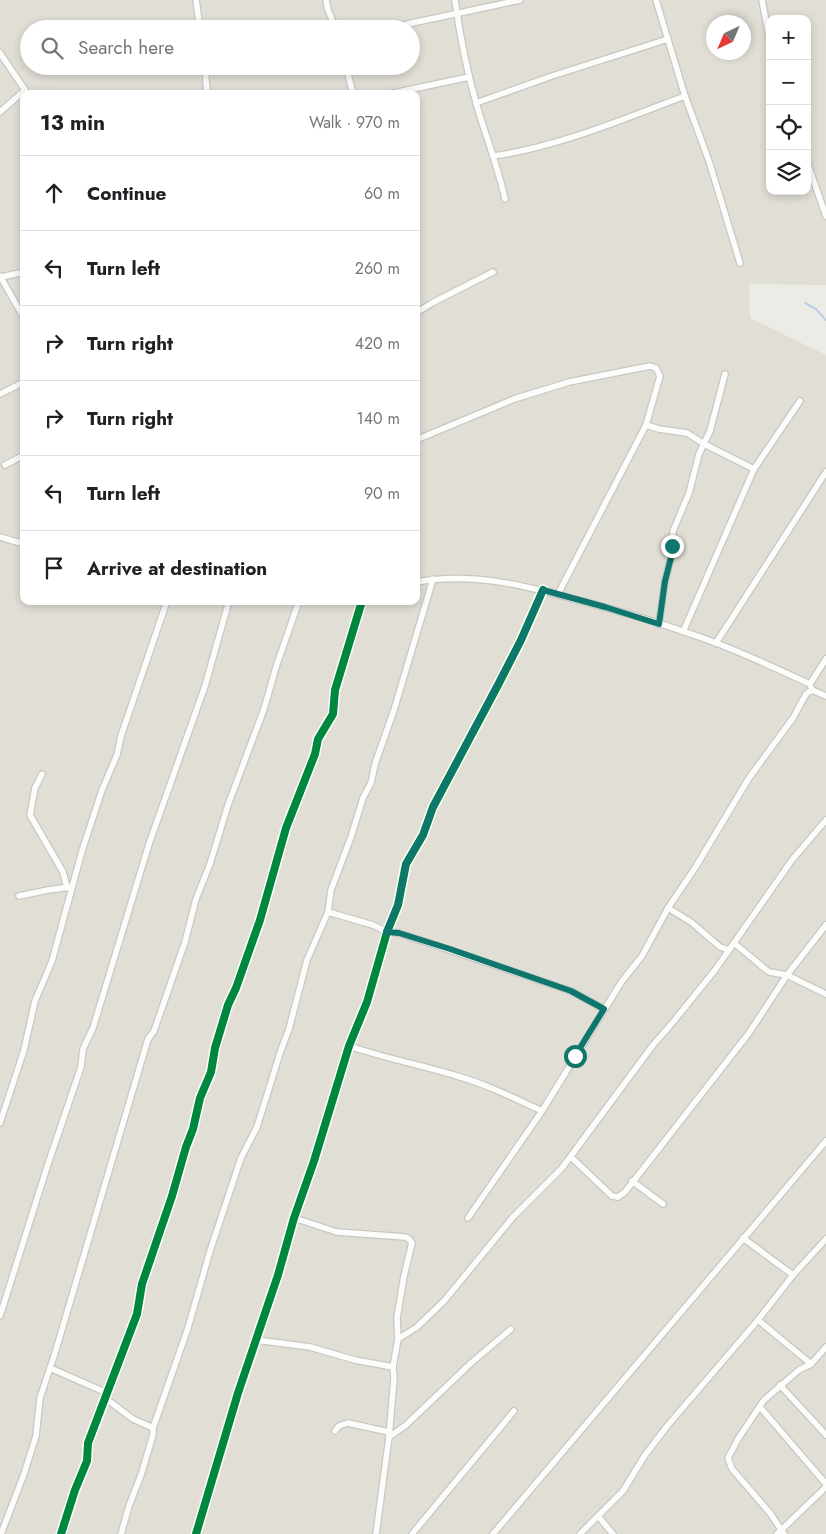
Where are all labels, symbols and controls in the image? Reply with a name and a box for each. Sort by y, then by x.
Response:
north arrow [706,15,751,60]
map controls [766,15,811,195]
button: + [766,15,811,60]
search box [20,20,420,75]
icon: search [38,34,66,62]
text: Search here [78,34,174,61]
button: − [766,60,811,105]
button: locate [766,105,811,150]
text: 13 min [40,108,105,138]
text: Walk · 970 m [309,111,400,134]
button: layers [766,150,811,195]
icon: ahead [40,179,68,207]
text: Continue [87,180,166,207]
text: 60 m [364,182,400,205]
icon: left [40,254,68,282]
text: Turn left [87,255,160,282]
text: 260 m [355,257,400,280]
icon: right [40,329,68,357]
text: Turn right [87,330,173,357]
text: 420 m [355,332,400,355]
icon: right [40,404,68,432]
text: Turn right [87,405,173,432]
text: 140 m [357,407,400,430]
icon: left [40,479,68,507]
text: Turn left [87,480,160,507]
text: 90 m [364,482,400,505]
route end [661,535,684,558]
icon: arrive [40,554,68,582]
text: Arrive at destination [87,555,267,582]
route start [564,1045,587,1068]

